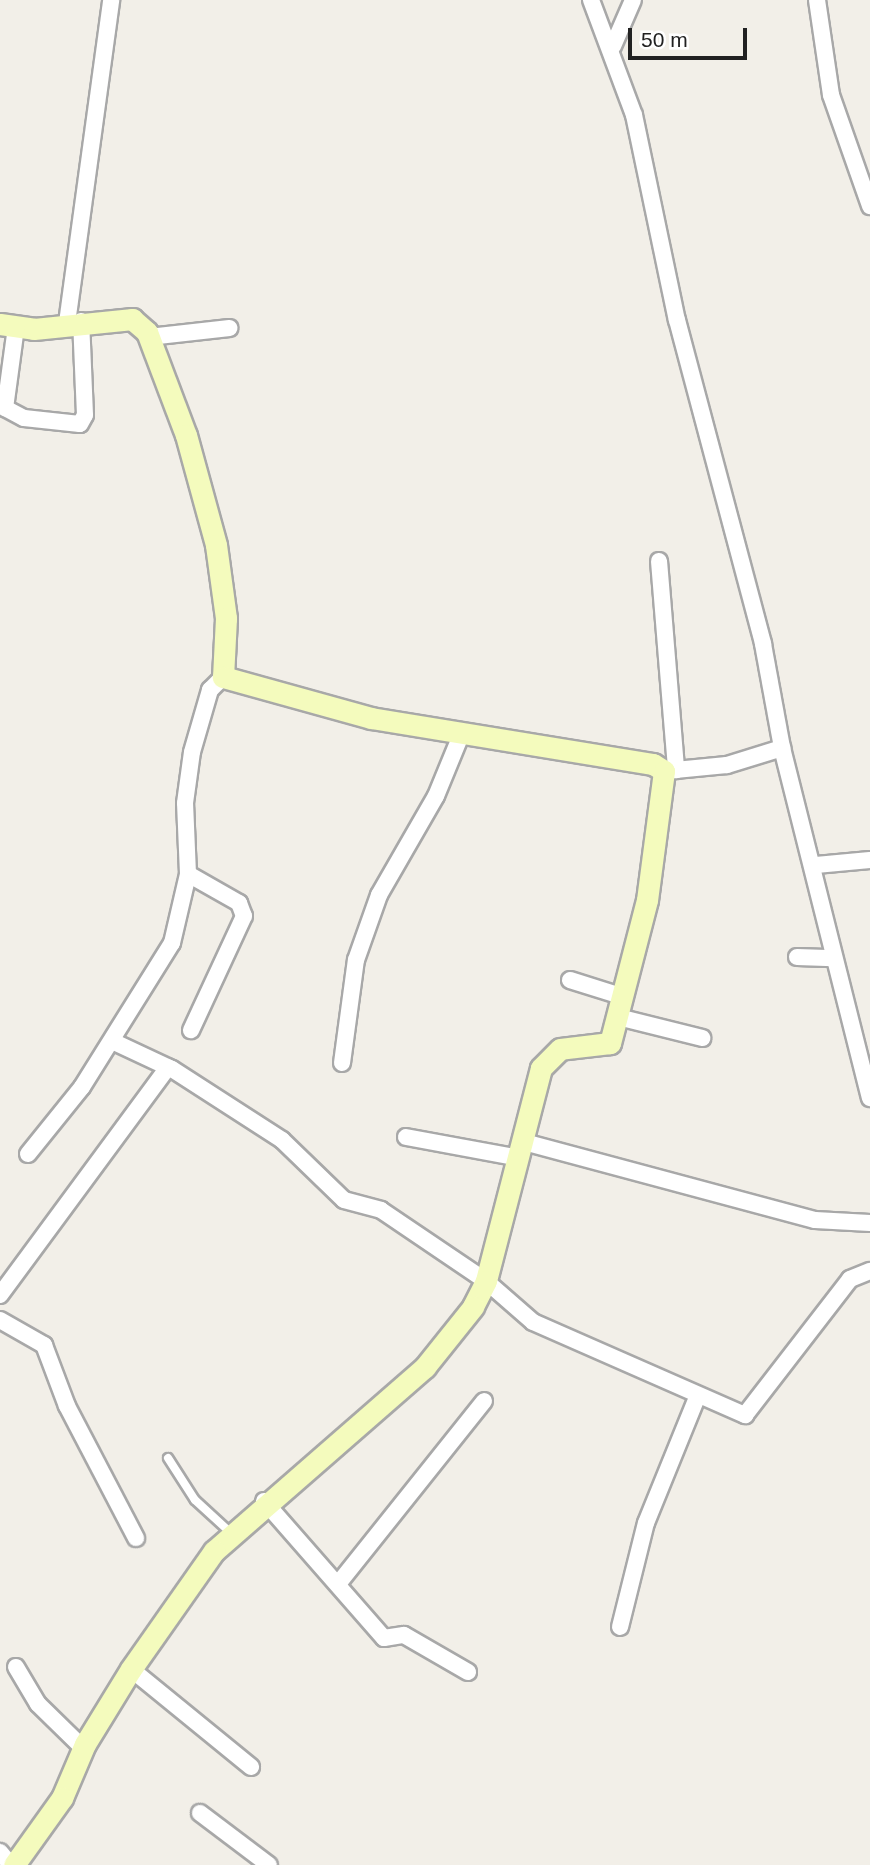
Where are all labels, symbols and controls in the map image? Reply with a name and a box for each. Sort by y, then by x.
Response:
scale bar [632,14,751,58]
text: 50 m [641,28,688,51]

